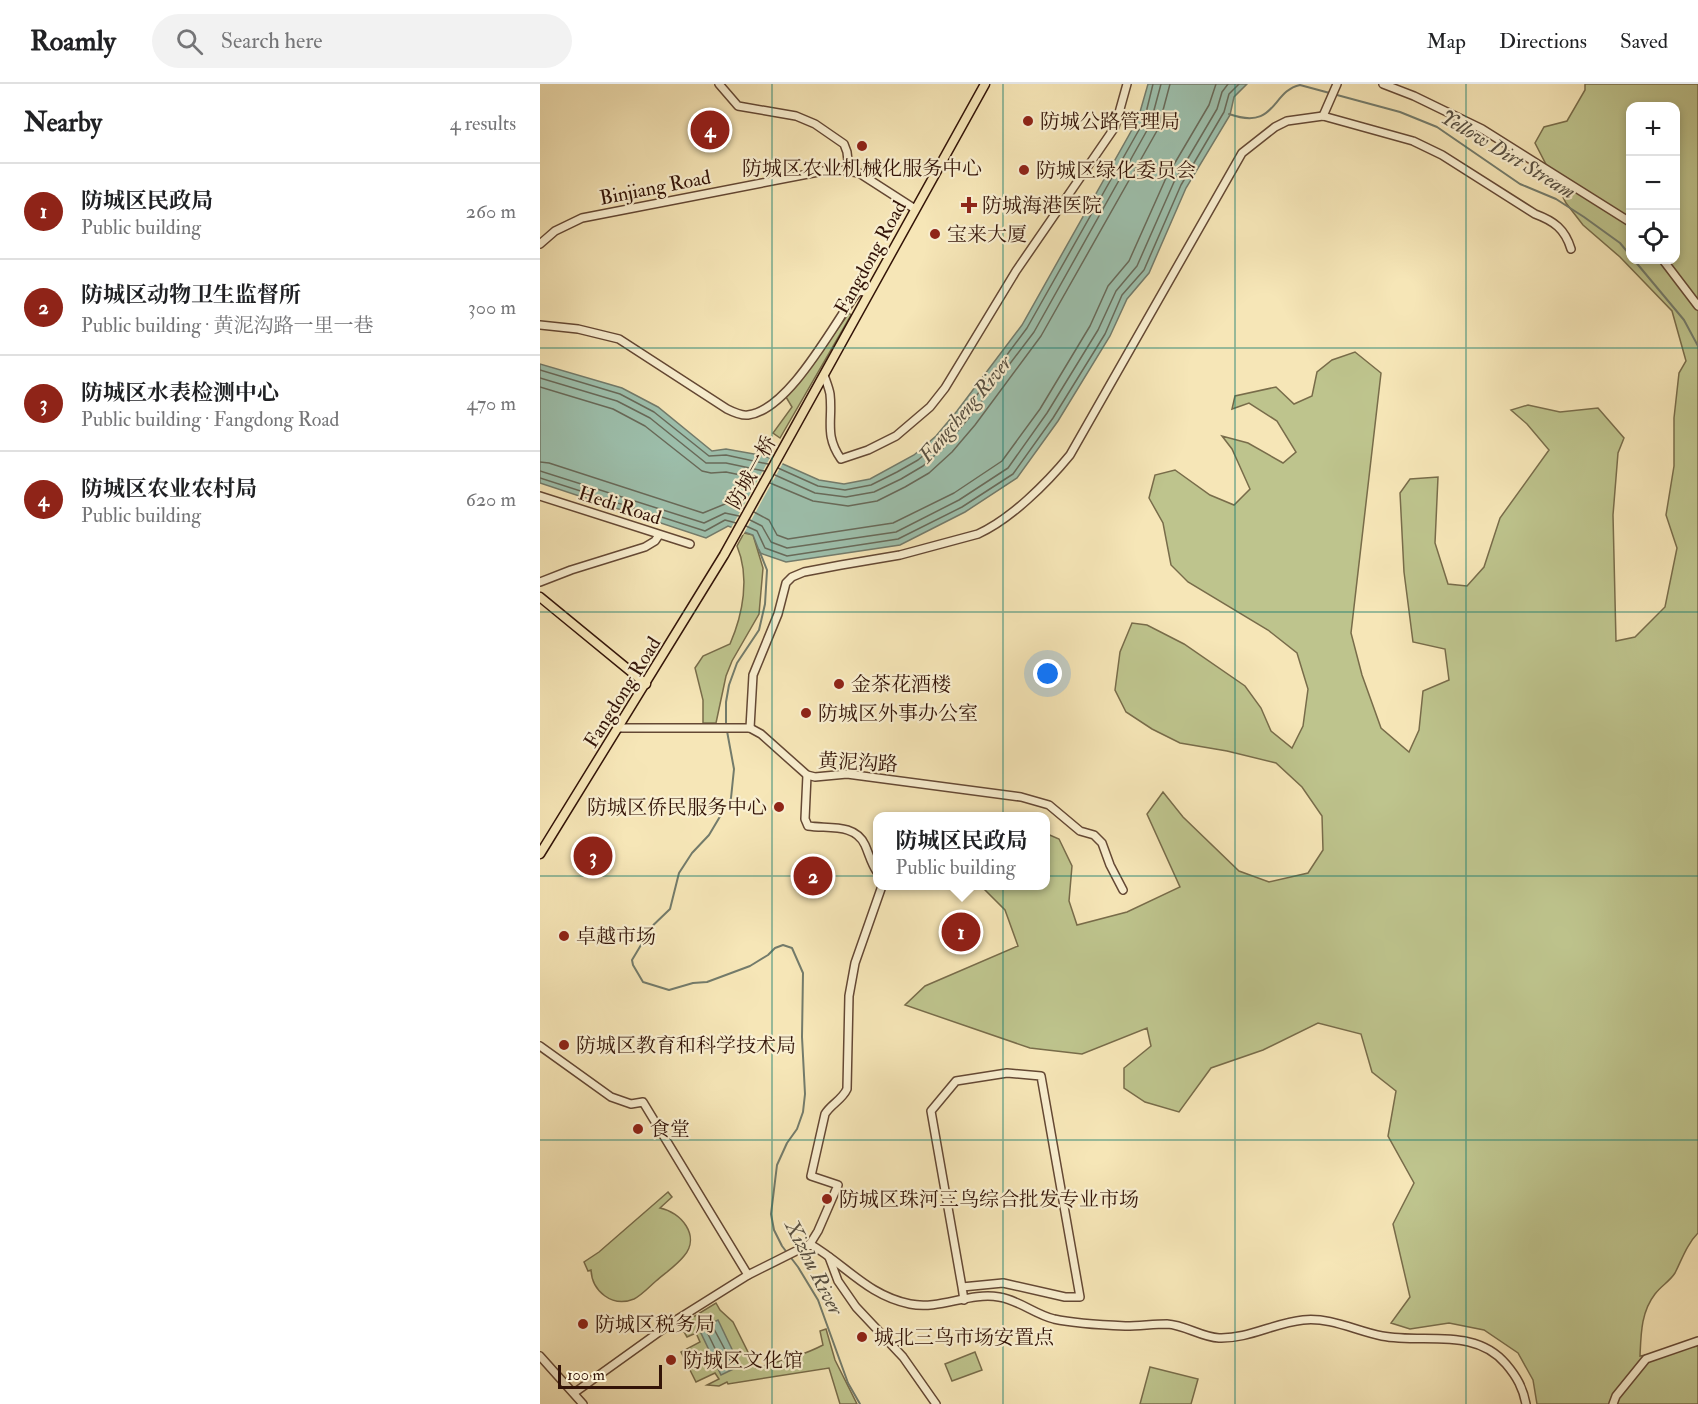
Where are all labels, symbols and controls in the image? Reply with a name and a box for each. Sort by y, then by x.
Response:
search box [152,14,572,68]
text: Roamly [30,24,116,59]
icon: search [173,25,206,58]
text: Search here [221,27,323,55]
text: Map [1426,28,1466,55]
text: Directions [1499,28,1587,55]
text: Saved [1620,28,1668,55]
map controls [1626,102,1680,264]
button: + [1626,102,1680,156]
water label: Yellow Dirt Stream [1435,104,1580,205]
text: Nearby [24,107,102,139]
pin: 4 [690,108,730,152]
place label: 防城公路管理局 [1040,109,1180,134]
text: 4 results [450,111,516,136]
marker: 防城公路管理局 [1021,114,1035,128]
marker: 防城区农业机械化服务中心 [855,139,869,153]
place label: 防城区农业机械化服务中心 [742,156,982,181]
button: − [1626,156,1680,210]
place label: 防城区绿化委员会 [1036,158,1196,183]
marker: 防城区绿化委员会 [1017,163,1031,177]
street label: Binjiang Road [597,164,713,211]
text: 防城区民政局 [81,187,213,215]
place label: 防城海港医院 [982,193,1102,218]
street label: Fangdong Road [829,196,912,318]
marker: 防城海港医院 [960,196,978,214]
text: 1 [40,199,47,224]
text: 260 m [466,199,516,224]
button: locate [1626,210,1680,264]
text: Public building [81,215,201,240]
place label: 宝来大厦 [947,222,1027,247]
marker: 宝来大厦 [928,227,942,241]
text: 防城区动物卫生监督所 [81,281,301,309]
text: 2 [38,295,49,320]
text: 300 m [468,295,516,320]
text: Public building · 黄泥沟路一里一巷 [81,313,373,338]
water label: Fangcheng River [912,349,1019,469]
text: 防城区水表检测中心 [81,379,279,407]
text: 3 [40,391,47,416]
text: 470 m [467,391,516,416]
text: Public building · Fangdong Road [81,407,339,432]
street label: 防城一桥 [721,431,782,513]
text: 防城区农业农村局 [81,475,257,503]
street label: Hedi Road [575,480,665,531]
text: 4 [38,487,49,512]
text: 620 m [466,487,516,512]
text: Public building [81,503,201,528]
street label: Fangdong Road [578,632,666,752]
your location [1033,659,1062,688]
place label: 金茶花酒楼 [851,672,951,697]
marker: 金茶花酒楼 [832,677,846,691]
place label: 防城区外事办公室 [818,701,978,726]
marker: 防城区外事办公室 [799,706,813,720]
street label: 黄泥沟路 [817,748,899,777]
place label: 防城区侨民服务中心 [587,795,767,820]
marker: 防城区侨民服务中心 [772,800,786,814]
popup [873,812,1050,890]
text: 防城区民政局 [895,827,1028,855]
pin: 3 [574,834,612,878]
pin: 2 [794,854,832,898]
text: Public building [895,855,1016,880]
pin: 1 [942,910,980,954]
place label: 卓越市场 [576,924,656,949]
marker: 卓越市场 [557,929,571,943]
place label: 防城区教育和科学技术局 [576,1033,796,1058]
marker: 防城区教育和科学技术局 [557,1038,571,1052]
place label: 食堂 [650,1117,690,1142]
marker: 食堂 [631,1122,645,1136]
place label: 防城区珠河三鸟综合批发专业市场 [839,1187,1139,1212]
marker: 防城区珠河三鸟综合批发专业市场 [820,1192,834,1206]
water label: Xizhu River [777,1214,850,1321]
place label: 防城区税务局 [595,1312,715,1337]
marker: 防城区税务局 [576,1317,590,1331]
place label: 城北三鸟市场安置点 [874,1325,1054,1350]
marker: 城北三鸟市场安置点 [855,1330,869,1344]
place label: 防城区文化馆 [683,1348,803,1373]
marker: 防城区文化馆 [664,1353,678,1367]
scale bar [558,1362,662,1390]
text: 100 m [567,1365,605,1385]

